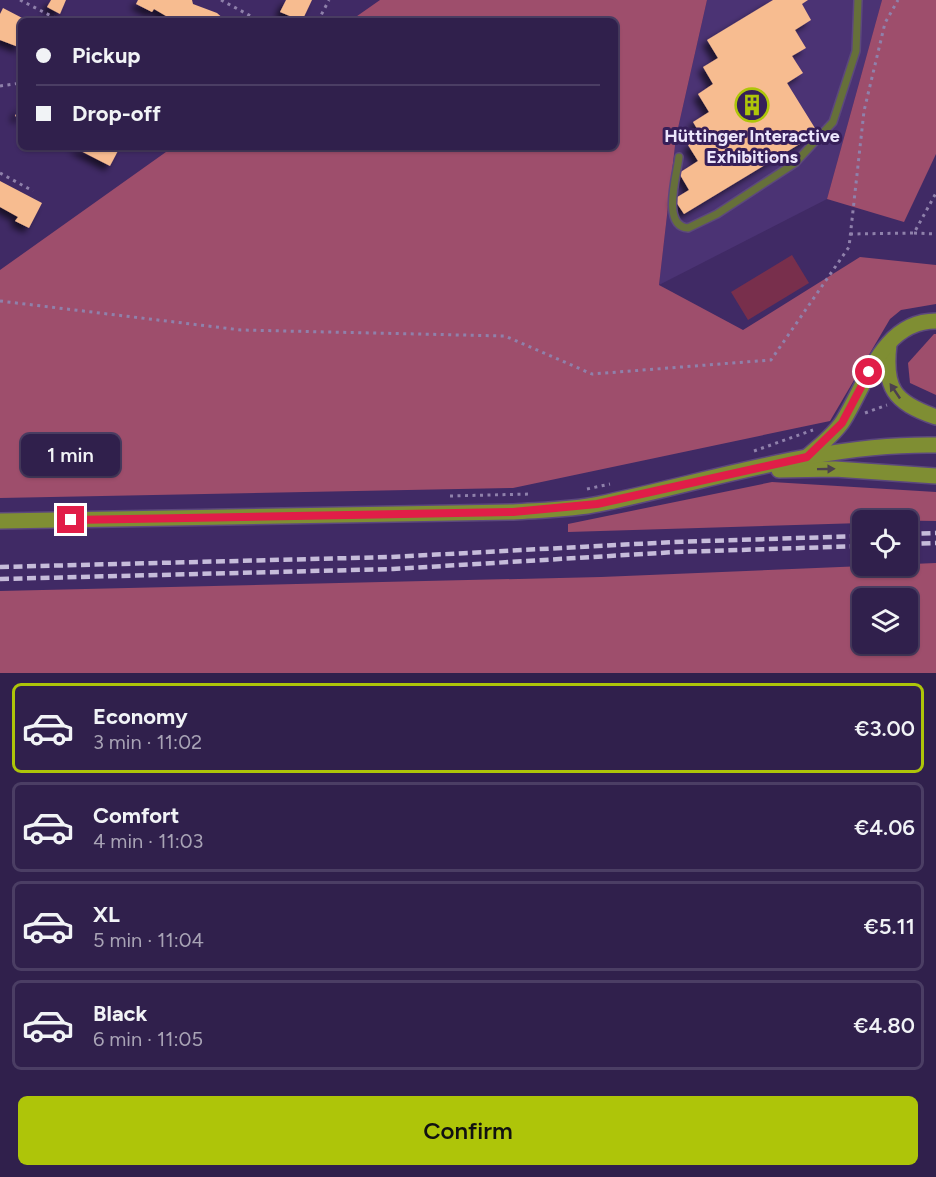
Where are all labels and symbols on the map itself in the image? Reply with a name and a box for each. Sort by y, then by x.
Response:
building icon: Hüttinger Interactive Exhibitions [734,87,770,123]
place label: Hüttinger Interactive Exhibitions [664,125,840,168]
route start [855,358,882,385]
one-way arrow [889,384,901,400]
callout: 1 min [22,433,121,475]
one-way arrow [816,464,835,474]
route end [57,506,84,533]

